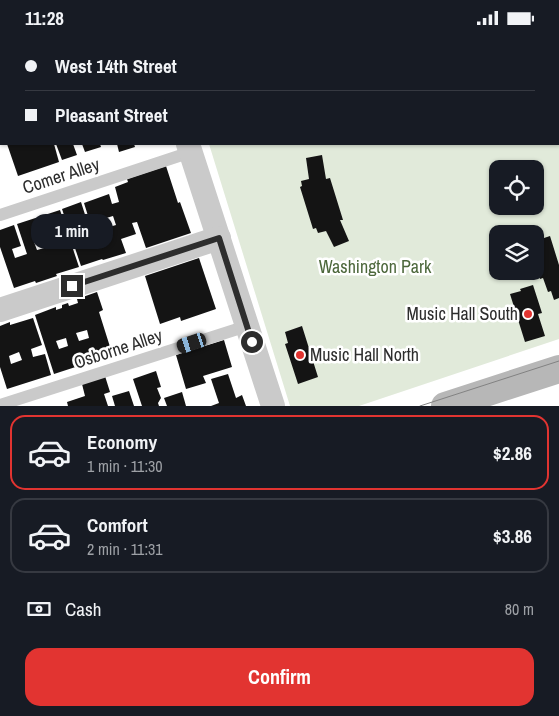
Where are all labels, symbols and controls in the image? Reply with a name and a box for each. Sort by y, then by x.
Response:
text: 11:28 [25,5,64,31]
text: West 14th Street [55,53,177,79]
text: Pleasant Street [55,102,168,128]
street label: Comer Alley [19,151,103,200]
map controls [489,160,544,280]
button: locate [489,160,544,215]
callout: 1 min [31,213,113,249]
text: 1 min [55,220,89,242]
button: layers [489,225,544,280]
park label: Washington Park [319,254,432,279]
route end [61,275,83,297]
place label: Music Hall South [406,301,518,326]
marker: Music Hall South [522,308,534,320]
street label: Osborne Alley [70,322,166,375]
car [175,331,208,355]
route start [241,331,263,353]
place label: Music Hall North [310,342,419,367]
marker: Music Hall North [294,349,306,361]
text: Economy [87,429,157,455]
icon: car [27,430,72,475]
text: $2.86 [493,440,532,466]
text: 1 min · 11:30 [87,455,163,477]
text: Comfort [87,512,148,538]
icon: car [27,513,72,558]
text: $3.86 [493,523,532,549]
text: 2 min · 11:31 [87,538,163,560]
icon: cash [25,595,53,623]
text: Cash [65,596,101,622]
text: 80 m [505,598,534,620]
button: Confirm [25,648,534,706]

